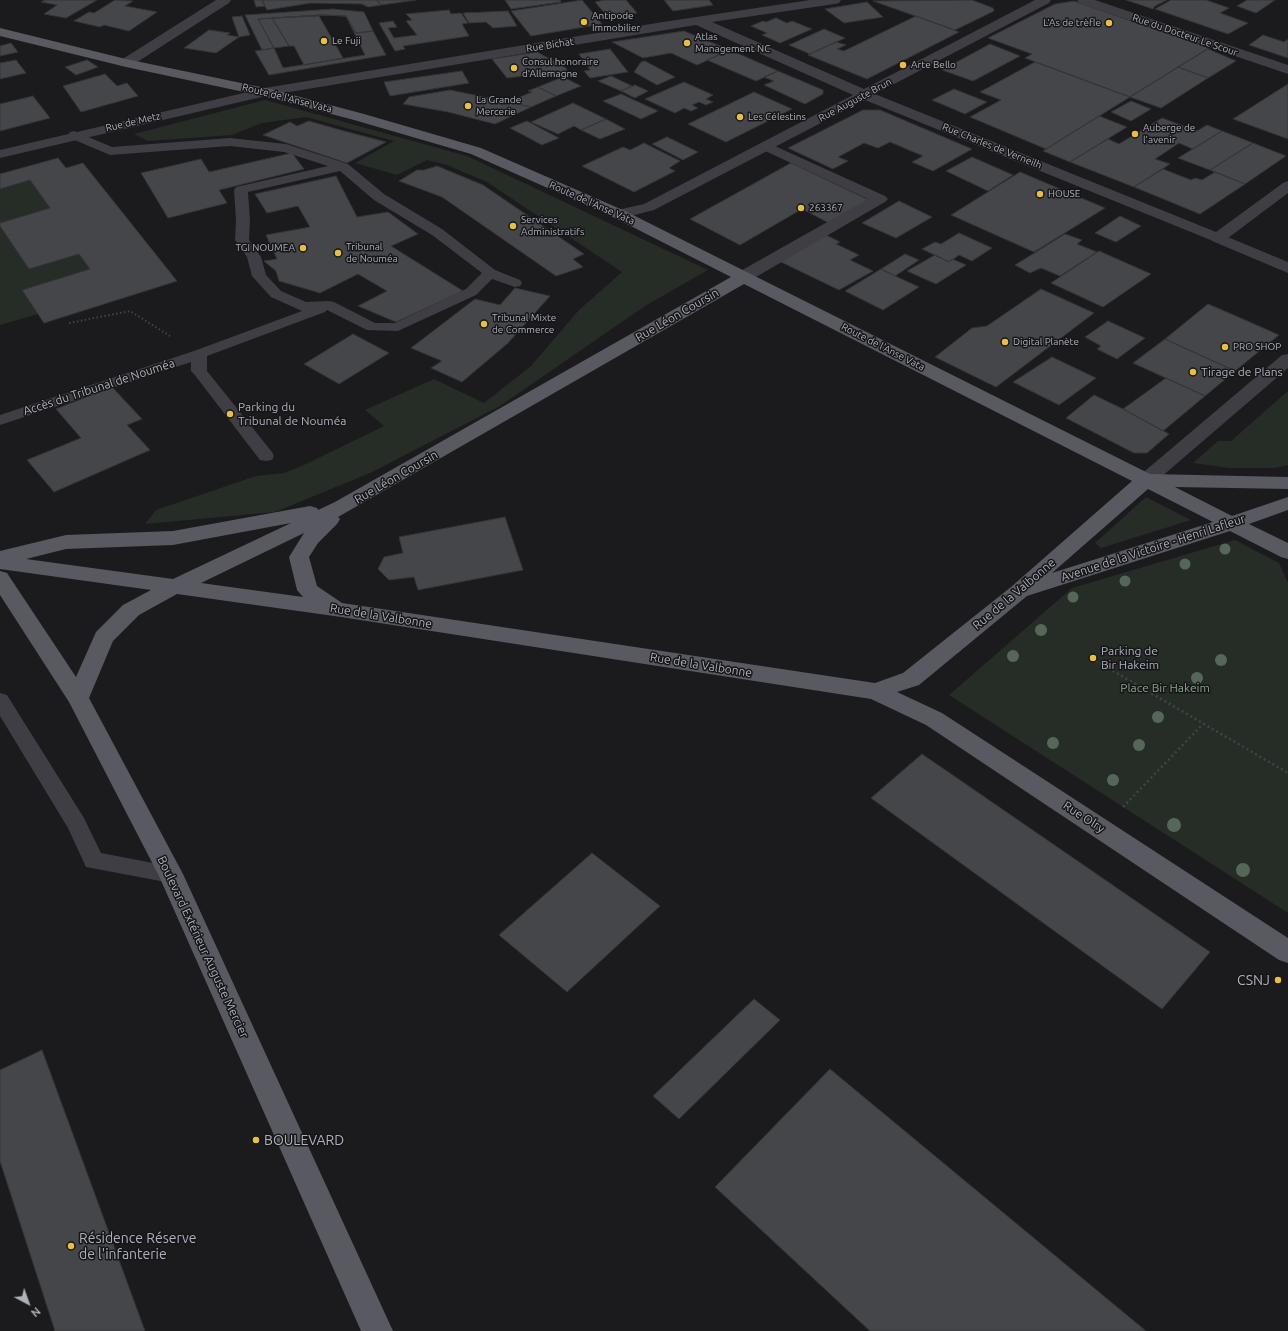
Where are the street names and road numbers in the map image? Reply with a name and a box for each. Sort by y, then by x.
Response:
street label: Rue du Docteur Le Scour [1131,11,1239,59]
street label: Rue Bichat [525,35,575,55]
street label: Rue Auguste Brun [816,76,894,124]
street label: Route de l'Anse Vata [241,81,333,115]
street label: Rue de Metz [104,110,162,134]
street label: Rue Charles de Verneilh [941,121,1043,171]
street label: Route de l'Anse Vata [547,179,637,227]
street label: Rue Léon Coursin [633,285,721,345]
street label: Route de l'Anse Vata [839,321,927,373]
street label: Accès du Tribunal de Nouméa [21,356,177,418]
street label: Rue Léon Coursin [352,447,440,507]
street label: Avenue de la Victoire - Henri Lafleur [1059,511,1247,585]
street label: Rue de la Valbonne [970,555,1058,633]
street label: Rue de la Valbonne [329,601,433,631]
street label: Rue de la Valbonne [649,650,753,680]
street label: Rue Olry [1060,798,1108,836]
street label: Boulevard Extérieur Auguste Mercier [154,854,252,1040]

